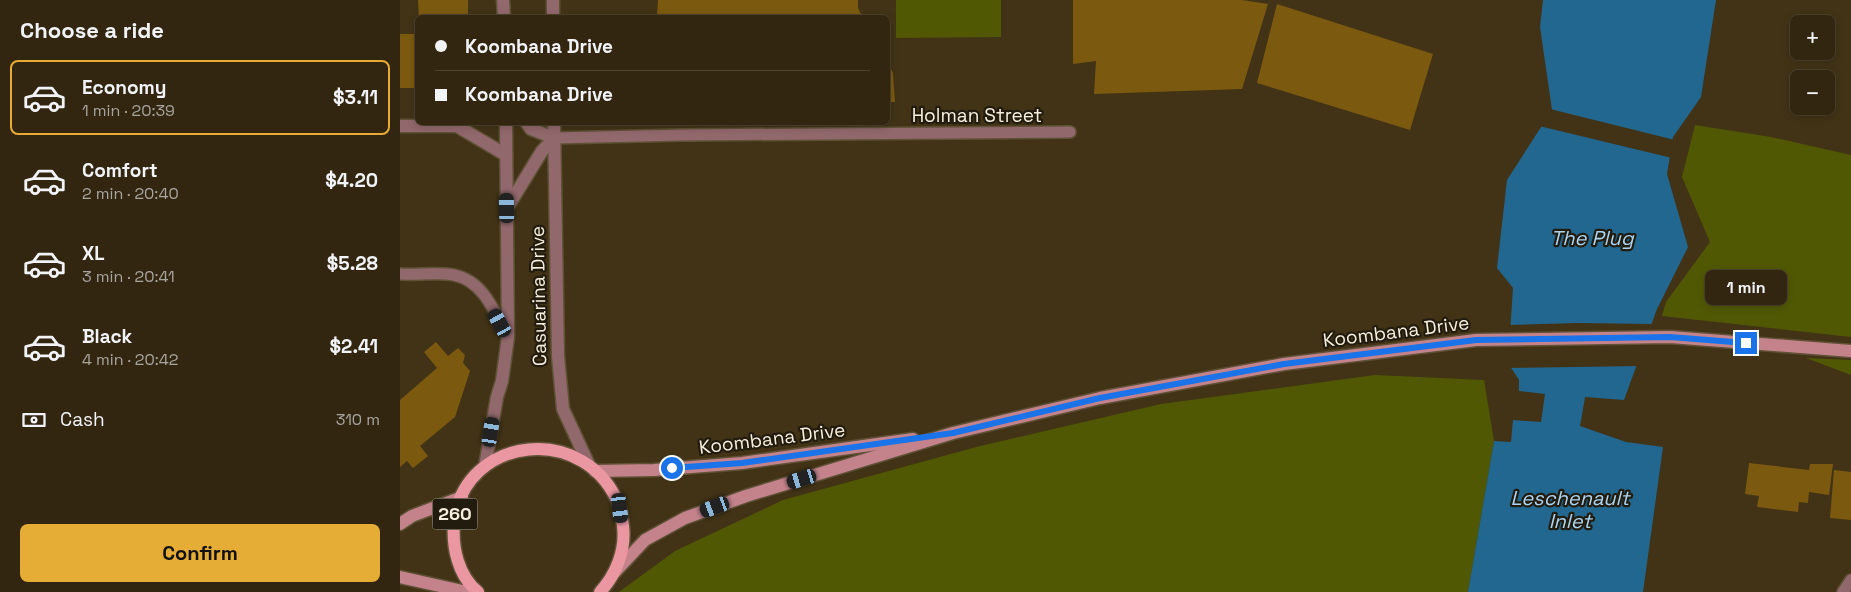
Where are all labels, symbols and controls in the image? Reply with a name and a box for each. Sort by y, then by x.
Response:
map controls [1790,15,1835,115]
button: + [1790,15,1835,60]
text: Choose a ride [20,16,164,44]
text: Koombana Drive [465,34,613,59]
button: − [1790,70,1835,115]
icon: car [22,75,67,120]
text: Economy [82,75,166,100]
text: Koombana Drive [465,82,613,107]
text: $3.11 [333,85,378,110]
text: 1 min · 20:39 [82,100,175,121]
street label: Holman Street [912,103,1042,128]
icon: car [22,158,67,203]
text: Comfort [82,158,158,183]
text: $4.20 [325,168,378,193]
text: 2 min · 20:40 [82,183,179,204]
car [499,193,514,223]
water label: The Plug [1551,225,1635,251]
street label: Casuarina Drive [525,226,552,366]
icon: car [22,241,67,286]
text: XL [82,241,105,266]
text: $5.28 [327,251,378,276]
text: 3 min · 20:41 [82,266,175,287]
callout: 1 min [1705,270,1787,306]
text: 1 min [1726,277,1766,298]
car [486,306,513,340]
street label: Koombana Drive [1322,310,1471,353]
icon: car [22,324,67,369]
text: Black [82,324,132,349]
route end [1735,332,1757,354]
text: $2.41 [330,334,378,359]
text: 4 min · 20:42 [82,349,178,370]
icon: cash [20,406,48,434]
text: Cash [60,407,105,432]
text: 310 m [336,409,380,430]
car [481,416,500,448]
street label: Koombana Drive [698,417,847,460]
route start [661,457,683,479]
car [785,467,818,491]
water label: Leschenault Inlet [1510,485,1631,534]
car [610,492,629,524]
car [698,495,731,519]
road number: 260 [432,498,478,530]
button: Confirm [20,524,380,582]

